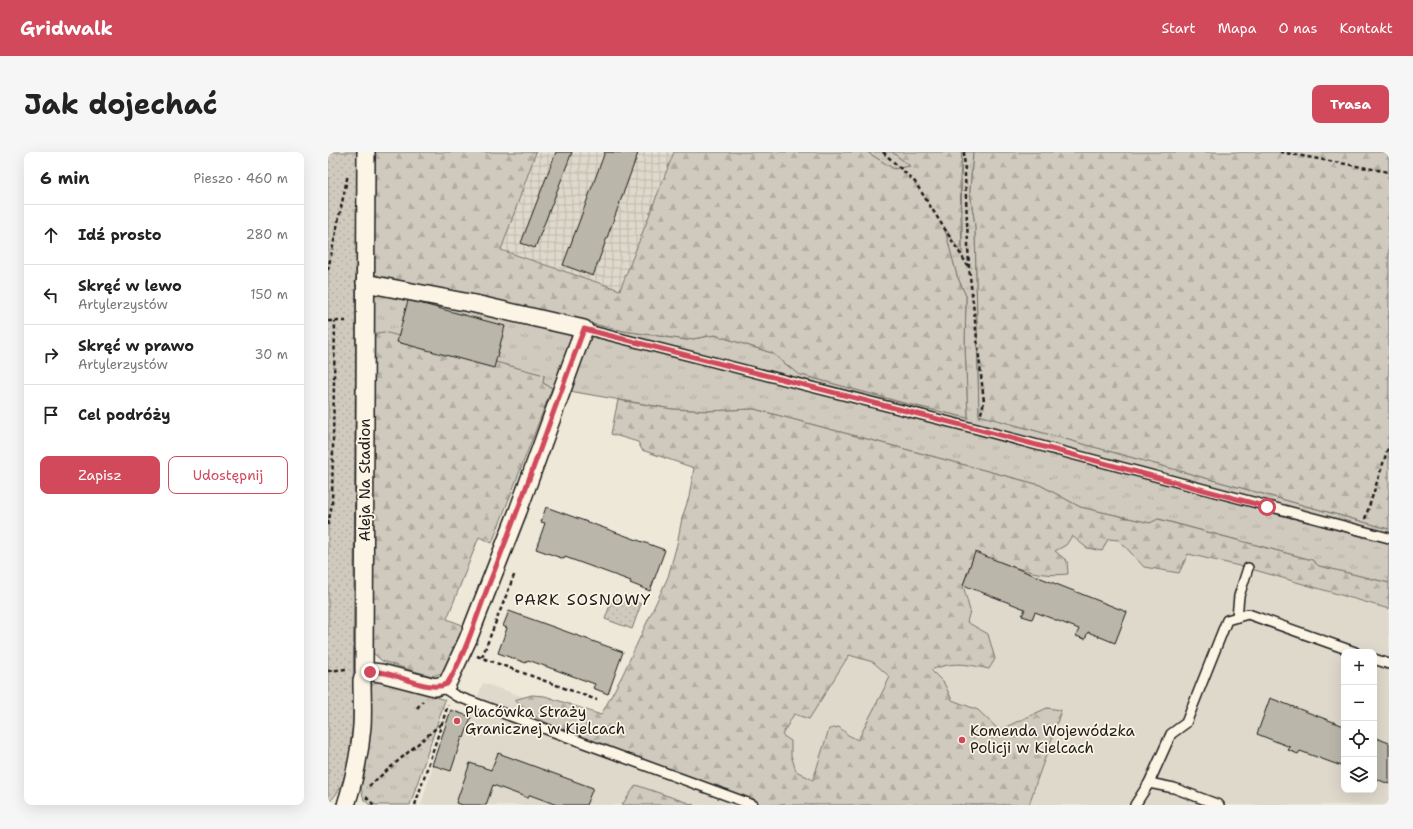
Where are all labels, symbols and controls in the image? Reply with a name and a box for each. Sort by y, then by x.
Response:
text: Gridwalk [20,16,113,41]
text: Start [1161,19,1196,37]
text: Mapa [1218,19,1256,37]
text: O nas [1278,19,1317,37]
text: Kontakt [1339,19,1393,37]
text: Jak dojechać [24,85,218,123]
button: Trasa [1312,85,1389,123]
text: 6 min [40,167,90,189]
text: Pieszo · 460 m [194,170,288,187]
icon: ahead [40,224,62,246]
text: Idź prosto [78,225,162,245]
text: 280 m [246,226,288,243]
text: Skręć w lewo [78,276,182,296]
icon: left [40,284,62,306]
text: 150 m [250,286,288,303]
text: Artylerzystów [78,296,168,313]
text: Skręć w prawo [78,336,194,356]
icon: right [40,344,62,366]
text: 30 m [254,346,288,363]
text: Artylerzystów [78,356,168,373]
icon: arrive [40,404,62,426]
text: Cel podróży [78,405,170,425]
street label: Aleja Na Stadion [355,419,375,541]
button: Zapisz [40,456,160,494]
button: Udostępnij [168,456,288,494]
route start [1258,498,1276,516]
district label: PARK SOSNOWY [515,589,651,610]
map controls [1341,649,1377,793]
button: + [1341,649,1377,685]
route end [361,663,379,681]
button: − [1341,685,1377,721]
place label: Placówka Straży Granicznej w Kielcach [465,702,625,739]
marker: Placówka Straży Granicznej w Kielcach [452,716,462,726]
place label: Komenda Wojewódzka Policji w Kielcach [970,721,1136,758]
button: locate [1341,721,1377,757]
marker: Komenda Wojewódzka Policji w Kielcach [957,735,967,745]
button: layers [1341,757,1377,793]

